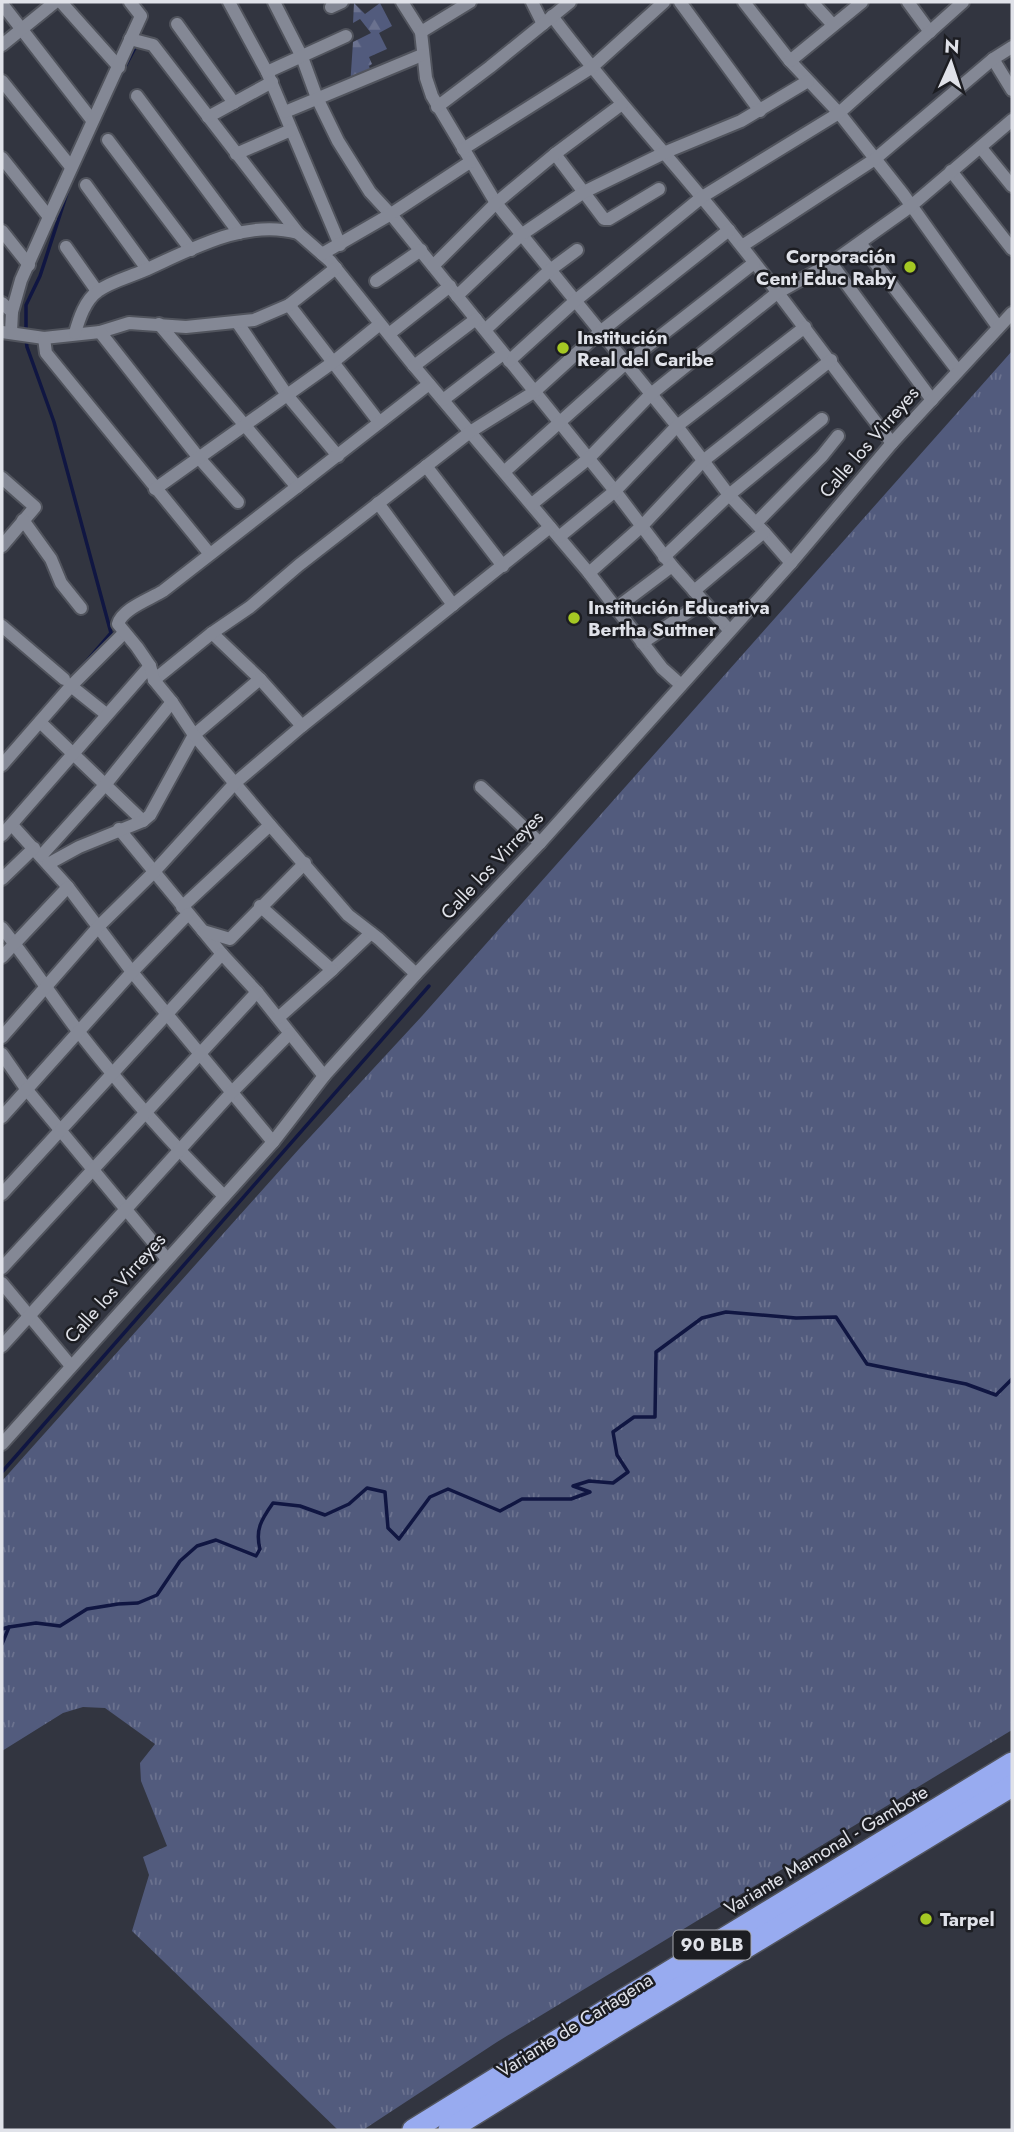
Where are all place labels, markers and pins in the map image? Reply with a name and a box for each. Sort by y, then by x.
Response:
place label: Corporación Cent Educ Raby [756,243,897,292]
marker: Corporación Cent Educ Raby [902,259,918,275]
place label: Institución Real del Caribe [577,324,714,373]
marker: Institución Real del Caribe [555,340,571,356]
place label: Institución Educativa Bertha Suttner [588,594,770,643]
marker: Institución Educativa Bertha Suttner [566,610,582,626]
place label: Tarpel [940,1906,995,1933]
marker: Tarpel [918,1911,934,1927]

